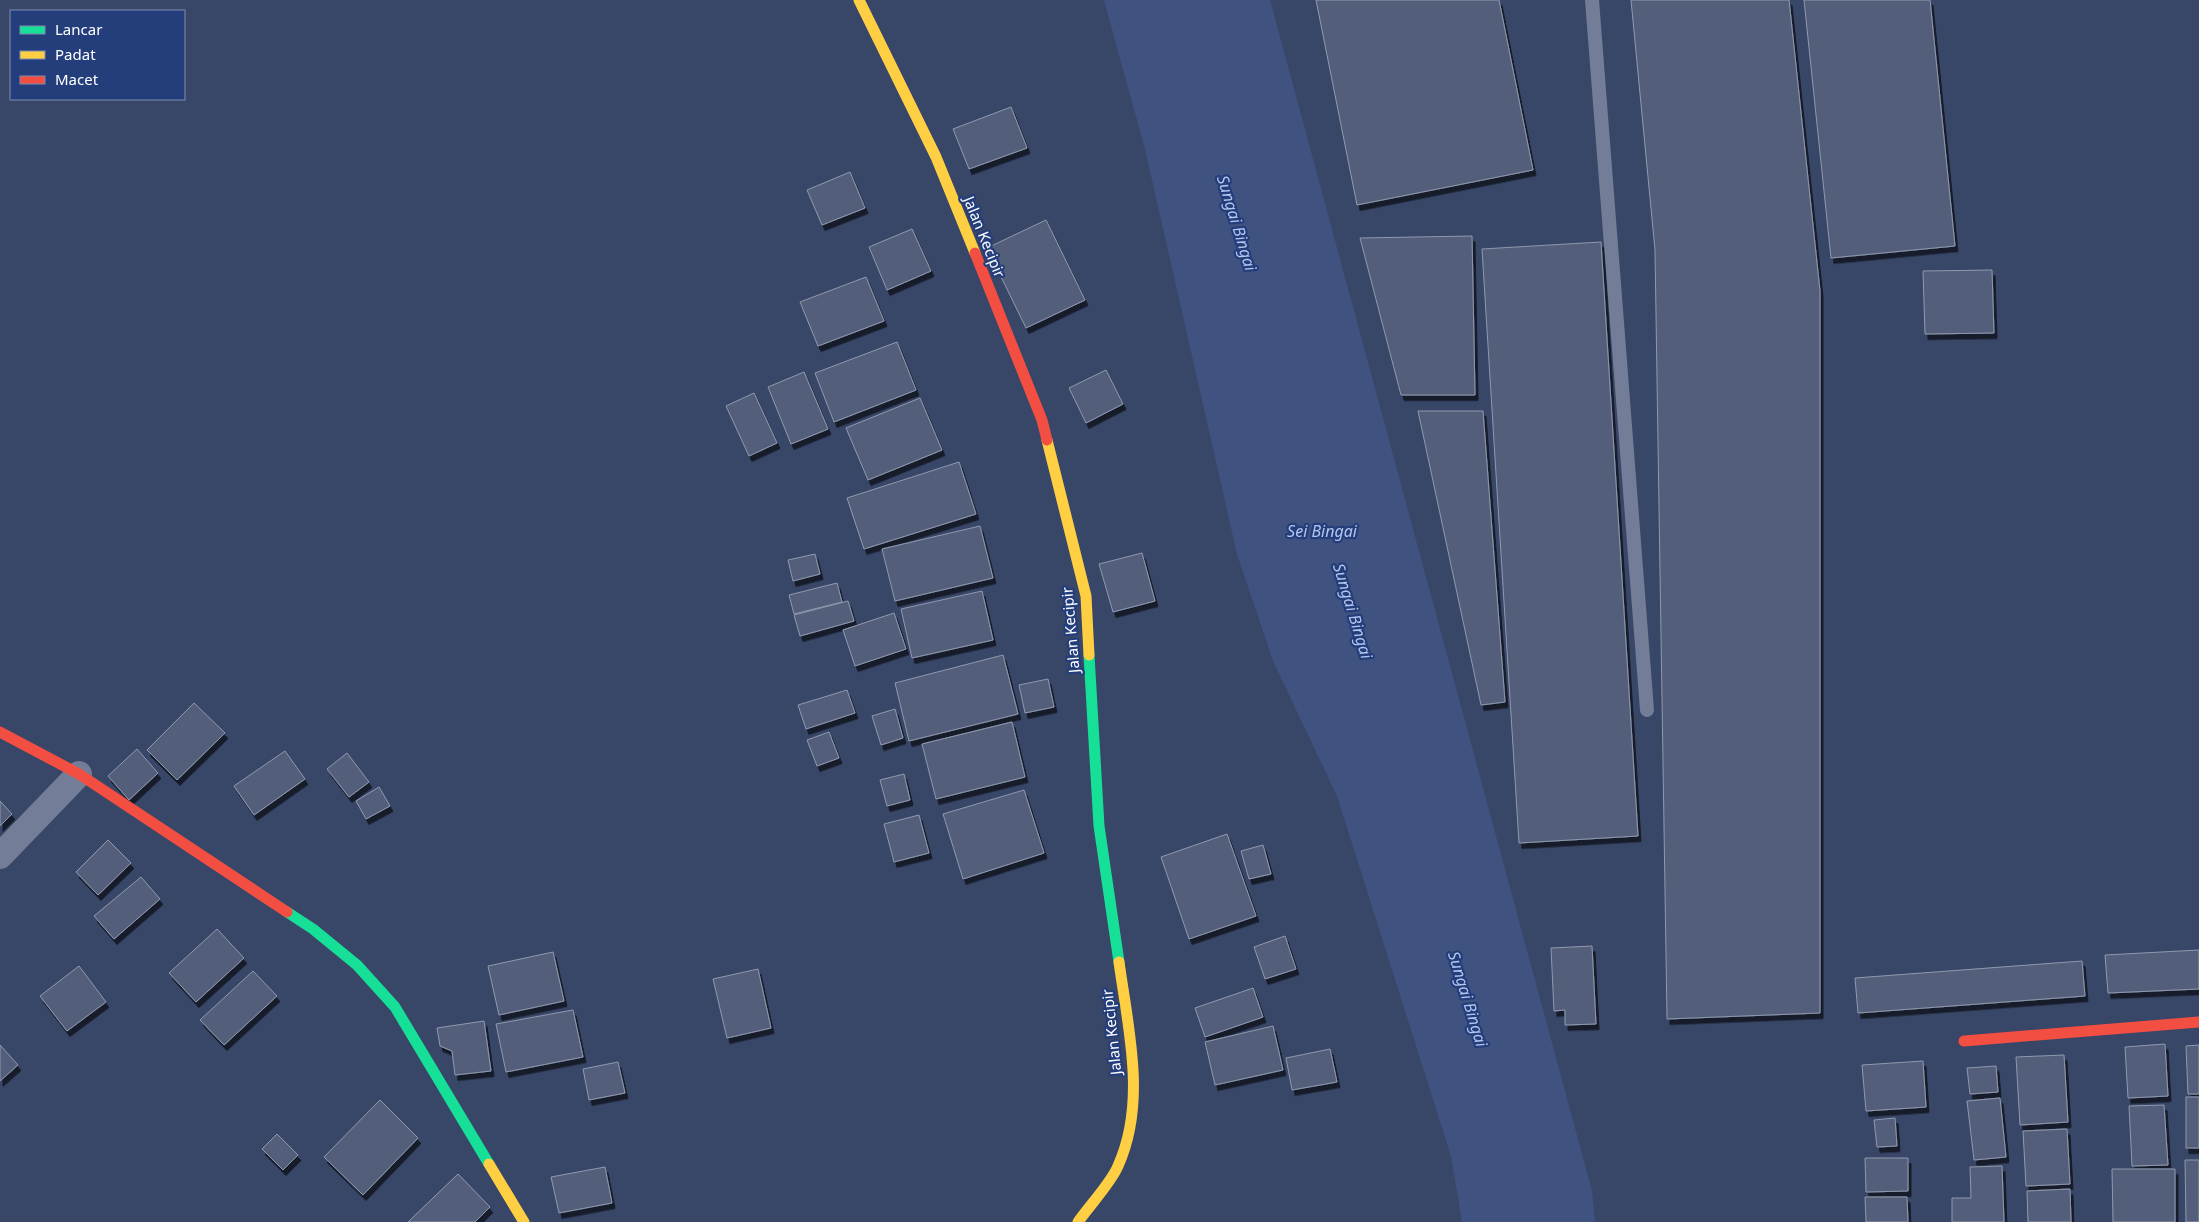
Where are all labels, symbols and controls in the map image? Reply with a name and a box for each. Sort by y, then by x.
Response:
legend [10,10,185,100]
text: Lancar [55,19,102,39]
text: Padat [55,44,96,64]
text: Macet [55,69,99,89]
water label: Sungai Bingai [1212,173,1262,274]
street label: Jalan Kecipir [959,191,1010,280]
water label: Sei Bingai [1287,520,1358,542]
water label: Sungai Bingai [1328,561,1378,662]
street label: Jalan Kecipir [1056,586,1084,676]
water label: Sungai Bingai [1443,949,1493,1050]
street label: Jalan Kecipir [1097,988,1126,1078]

